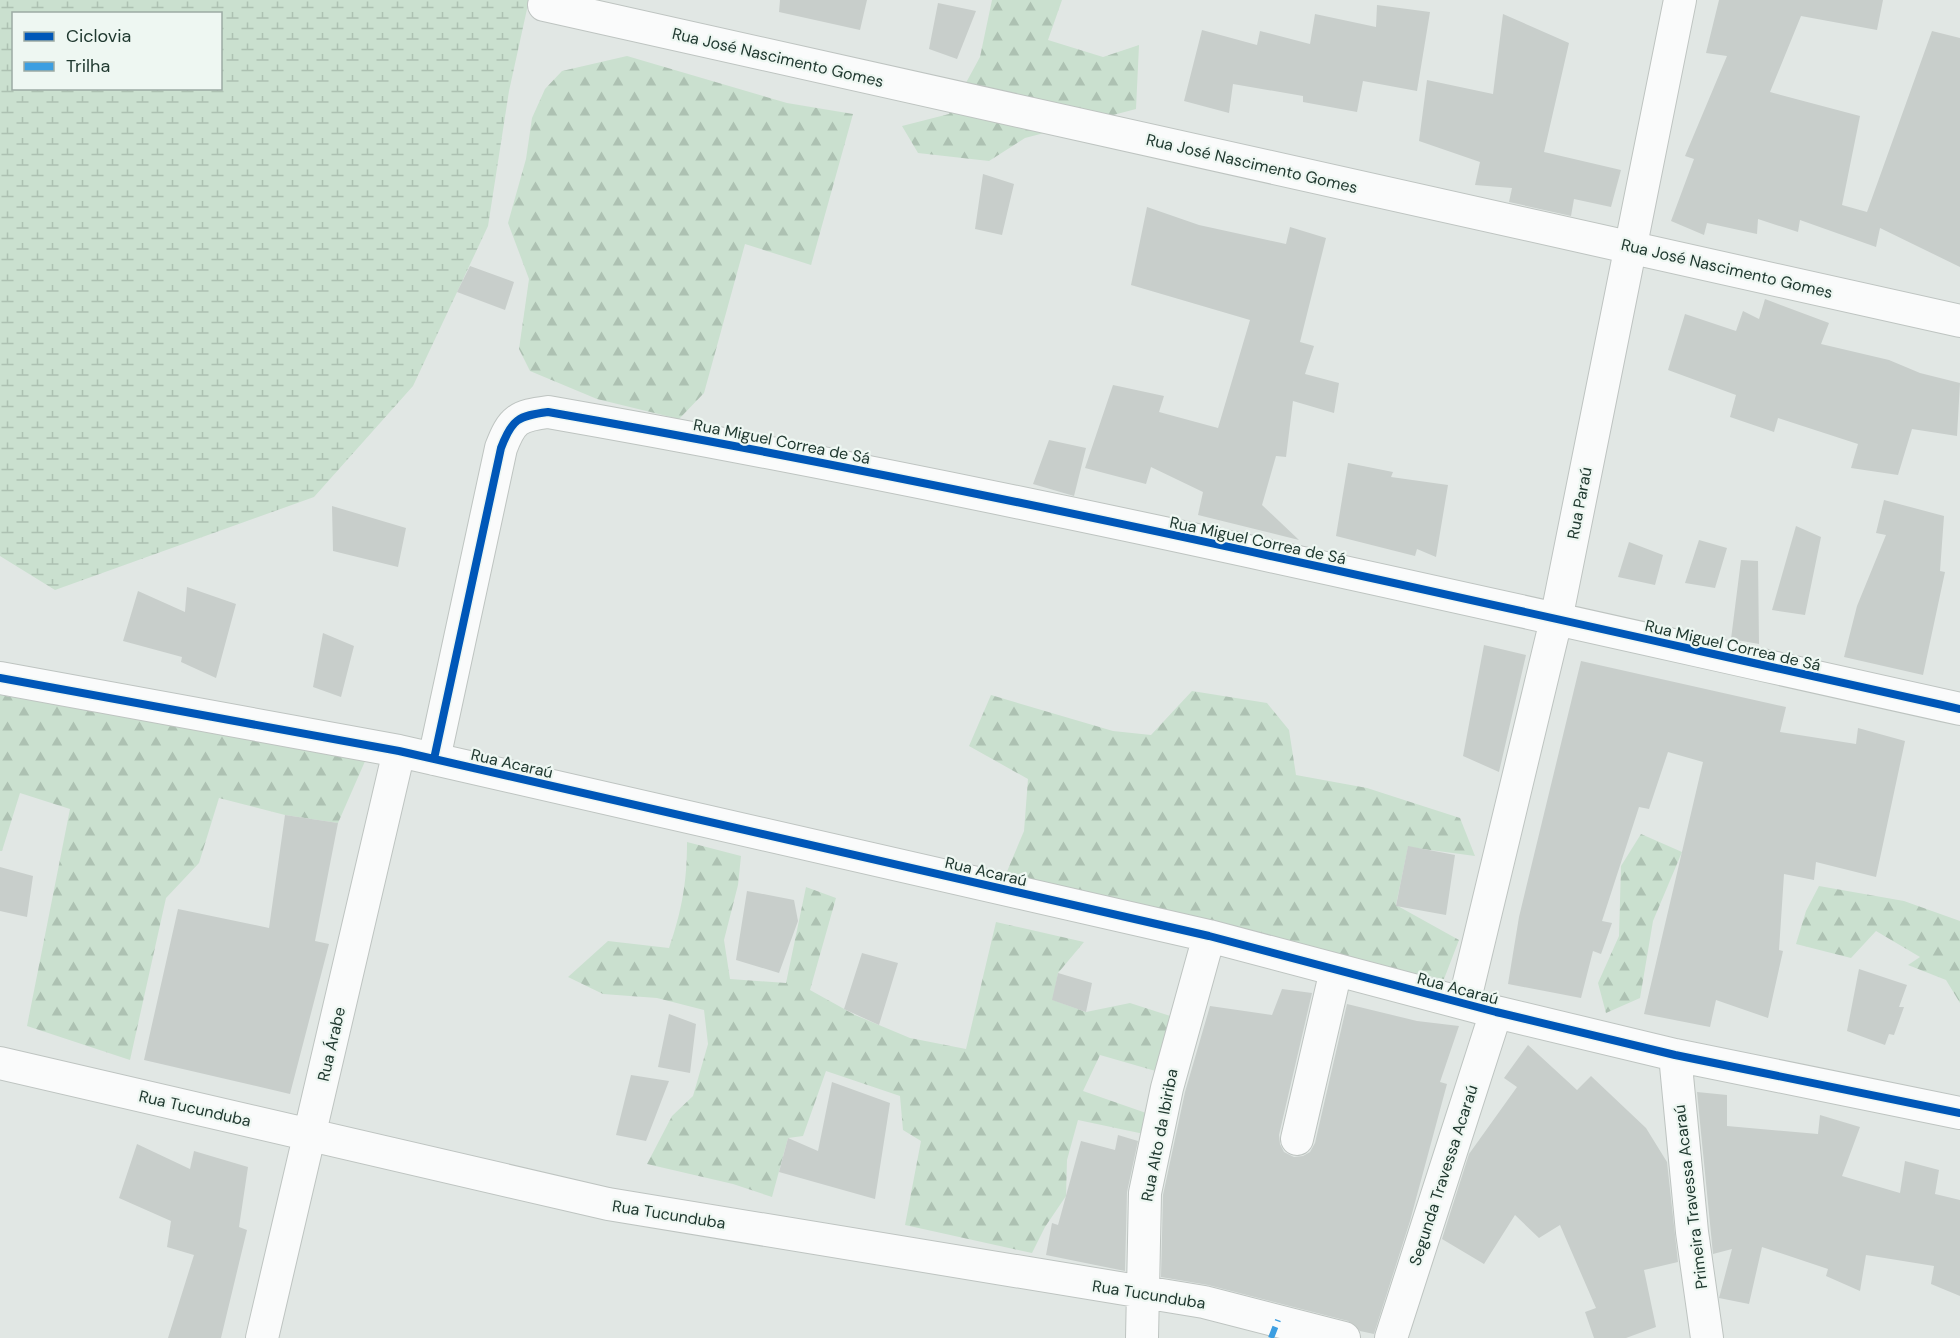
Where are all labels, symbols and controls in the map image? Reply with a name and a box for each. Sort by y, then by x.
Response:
legend [12,12,222,90]
street label: Rua José Nascimento Gomes [670,23,886,92]
text: Ciclovia [66,24,131,48]
text: Trilha [66,54,110,78]
street label: Rua José Nascimento Gomes [1144,129,1360,198]
street label: Rua José Nascimento Gomes [1619,234,1835,303]
street label: Rua Miguel Correa de Sá [692,414,872,469]
street label: Rua Paraú [1562,465,1597,541]
street label: Rua Miguel Correa de Sá [1168,512,1348,569]
street label: Rua Miguel Correa de Sá [1643,615,1823,676]
street label: Rua Acaraú [469,744,555,783]
street label: Rua Acaraú [943,852,1029,891]
street label: Rua Acaraú [1415,968,1501,1009]
street label: Rua Árabe [313,1005,350,1083]
street label: Rua Alto da Ibiriba [1136,1067,1183,1203]
street label: Segunda Travessa Acaraú [1404,1082,1483,1268]
street label: Rua Tucunduba [137,1085,253,1132]
street label: Primeira Travessa Acaraú [1669,1104,1712,1290]
street label: Rua Tucunduba [611,1195,727,1234]
street label: Rua Tucunduba [1091,1275,1207,1314]

